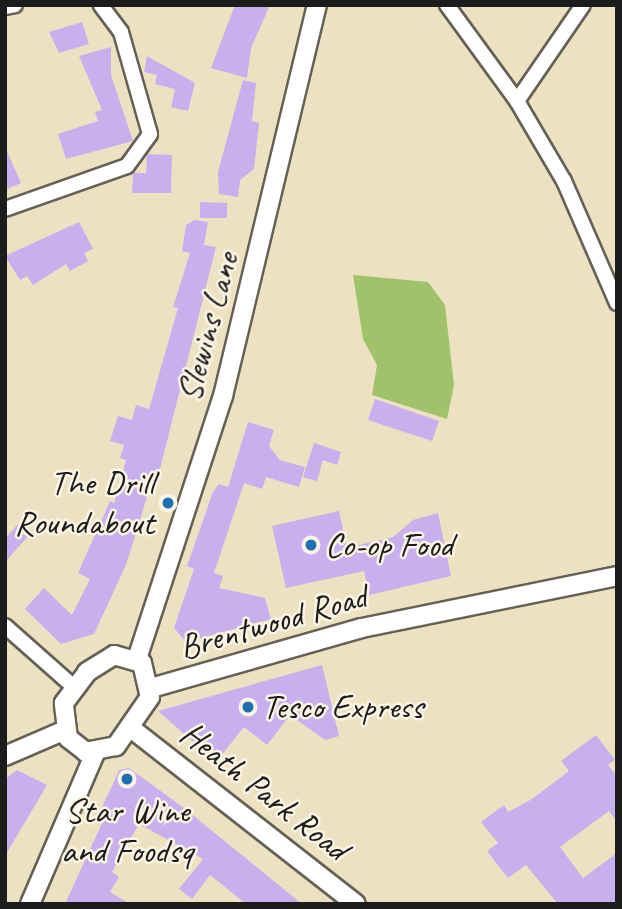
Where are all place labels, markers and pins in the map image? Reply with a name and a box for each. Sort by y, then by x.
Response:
place label: The Drill Roundabout [14,462,154,544]
marker: The Drill Roundabout [160,495,176,511]
place label: Co-op Food [325,524,453,566]
marker: Co-op Food [303,537,319,553]
place label: Tesco Express [262,686,423,728]
marker: Tesco Express [240,699,256,715]
marker: Star Wine and Foodsq [119,771,135,787]
place label: Star Wine and Foodsq [61,790,193,872]

